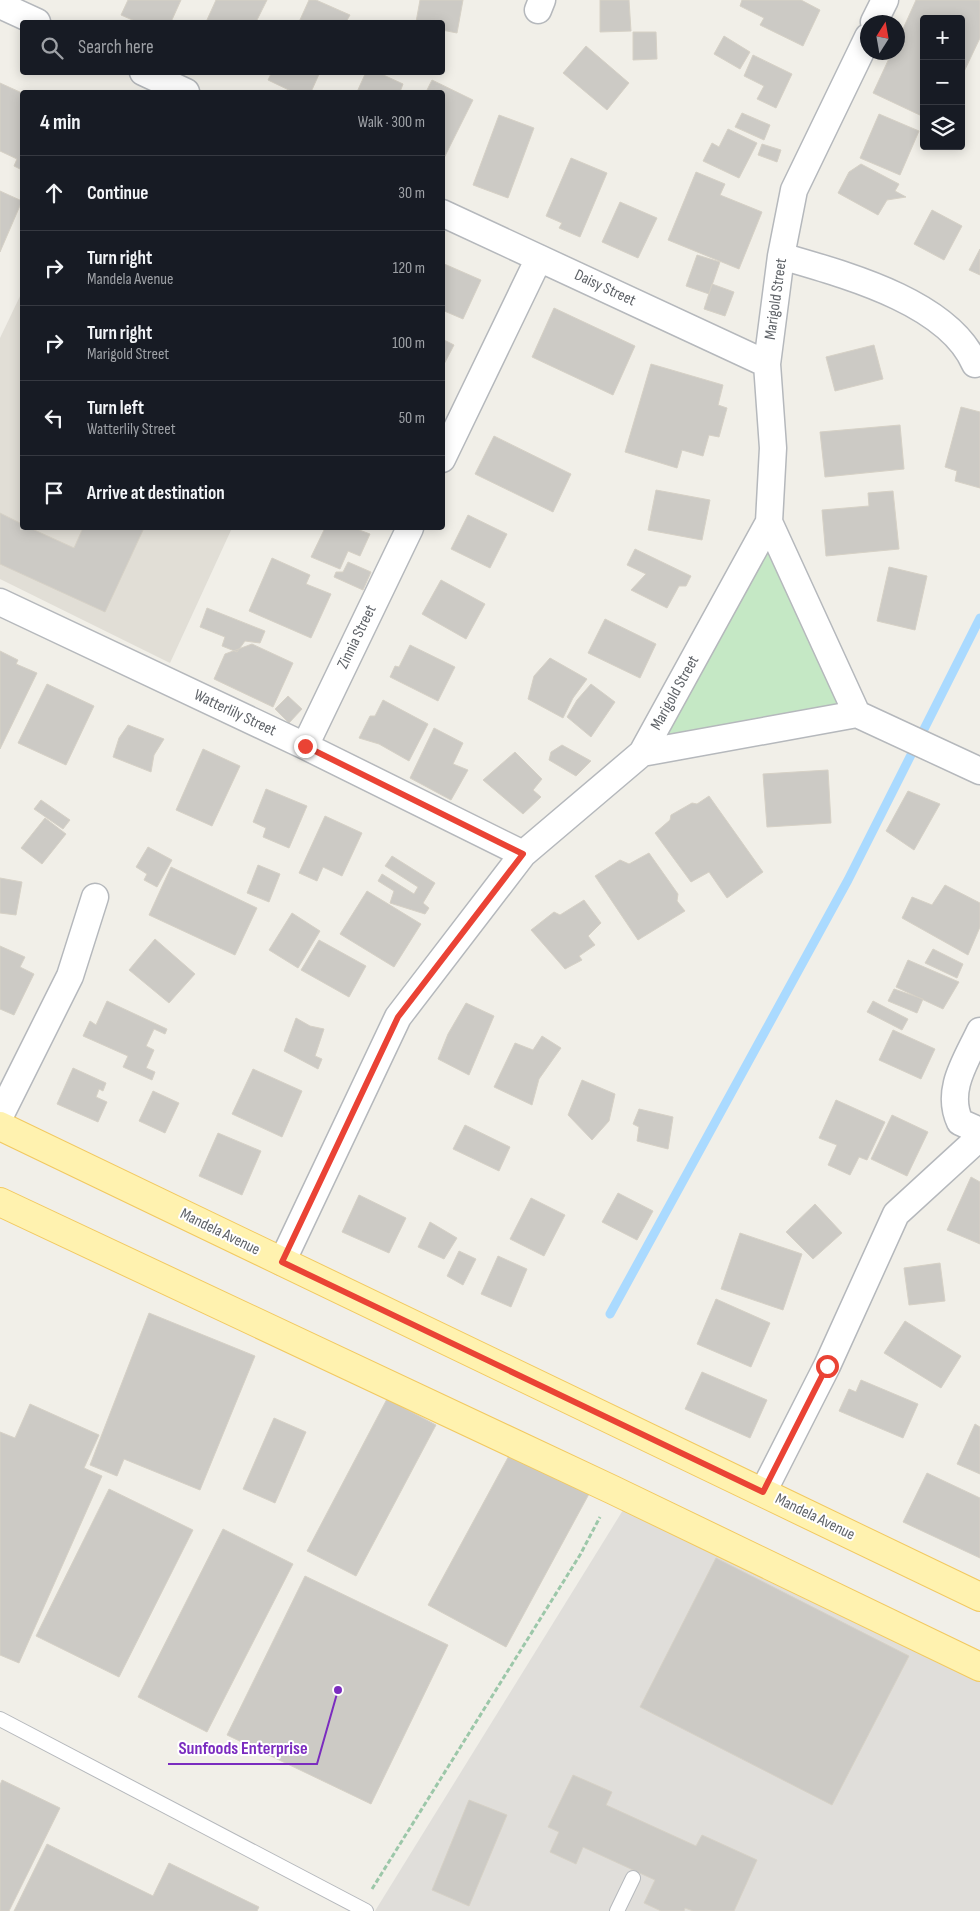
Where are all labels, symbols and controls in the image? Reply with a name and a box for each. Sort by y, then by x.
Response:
north arrow [860,15,905,60]
map controls [920,15,965,150]
button: + [920,15,965,60]
search box [20,20,445,75]
icon: search [38,34,66,62]
text: Search here [78,36,154,59]
button: − [920,60,965,105]
button: layers [920,105,965,150]
text: 4 min [40,110,81,135]
text: Walk · 300 m [358,113,425,132]
icon: ahead [40,179,68,207]
text: Continue [87,182,148,205]
text: 30 m [398,184,425,203]
text: Turn right [87,247,152,270]
icon: right [40,254,68,282]
street label: Marigold Street [761,257,791,341]
text: 120 m [393,259,425,278]
street label: Daisy Street [571,266,639,310]
text: Mandela Avenue [87,270,173,289]
text: Turn right [87,322,152,345]
icon: right [40,329,68,357]
text: 100 m [392,334,425,353]
text: Marigold Street [87,345,169,364]
text: Turn left [87,397,144,420]
icon: left [40,404,68,432]
text: 50 m [399,409,425,428]
text: Watterlily Street [87,420,176,439]
icon: arrive [40,479,68,507]
text: Arrive at destination [87,482,225,505]
street label: Zinnia Street [333,602,381,672]
street label: Marigold Street [647,652,703,734]
street label: Watterlily Street [191,686,279,740]
route end [294,735,317,758]
street label: Mandela Avenue [177,1205,263,1259]
route start [816,1355,839,1378]
street label: Mandela Avenue [772,1490,858,1544]
callout: Sunfoods Enterprise [168,1731,317,1764]
text: Sunfoods Enterprise [178,1738,308,1759]

